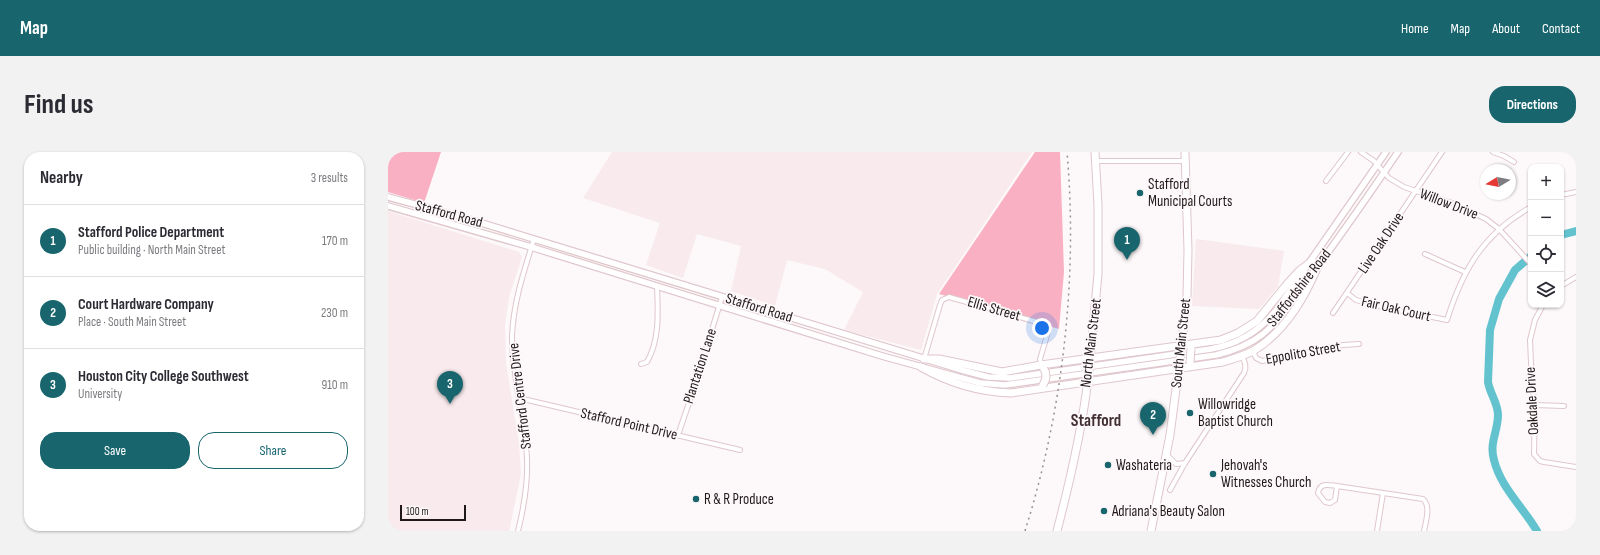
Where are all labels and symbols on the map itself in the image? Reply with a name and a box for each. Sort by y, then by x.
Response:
north arrow [1480,164,1516,200]
place label: Stafford Municipal Courts [1148,175,1232,211]
street label: Willow Drive [1417,184,1481,224]
marker: Stafford Municipal Courts [1135,188,1145,198]
street label: Stafford Road [413,196,485,232]
street label: Live Oak Drive [1354,209,1408,277]
pin: 1 [1114,227,1140,260]
street label: Staffordshire Road [1263,245,1335,331]
street label: Stafford Road [723,289,795,327]
street label: Ellis Street [965,292,1023,326]
street label: Fair Oak Court [1360,292,1433,326]
street label: North Main Street [1076,297,1106,389]
street label: South Main Street [1167,297,1195,389]
your location [1032,318,1052,338]
street label: Plantation Lane [679,326,721,406]
street label: Eppolito Street [1264,337,1342,369]
street label: Stafford Centre Drive [504,342,536,450]
street label: Oakdale Drive [1521,367,1543,435]
pin: 3 [437,371,463,404]
place label: Willowridge Baptist Church [1198,395,1273,431]
pin: 2 [1140,402,1166,435]
street label: Stafford Point Drive [579,404,679,444]
marker: Willowridge Baptist Church [1185,408,1195,418]
district label: Stafford [1071,411,1121,431]
place label: Washateria [1116,456,1172,475]
place label: Jehovah's Witnesses Church [1220,456,1311,492]
marker: Washateria [1103,460,1113,470]
marker: Jehovah's Witnesses Church [1208,469,1218,479]
place label: R & R Produce [704,490,774,509]
marker: R & R Produce [691,494,701,504]
place label: Adriana's Beauty Salon [1111,502,1225,521]
scale bar [400,503,466,522]
marker: Adriana's Beauty Salon [1099,506,1109,516]

